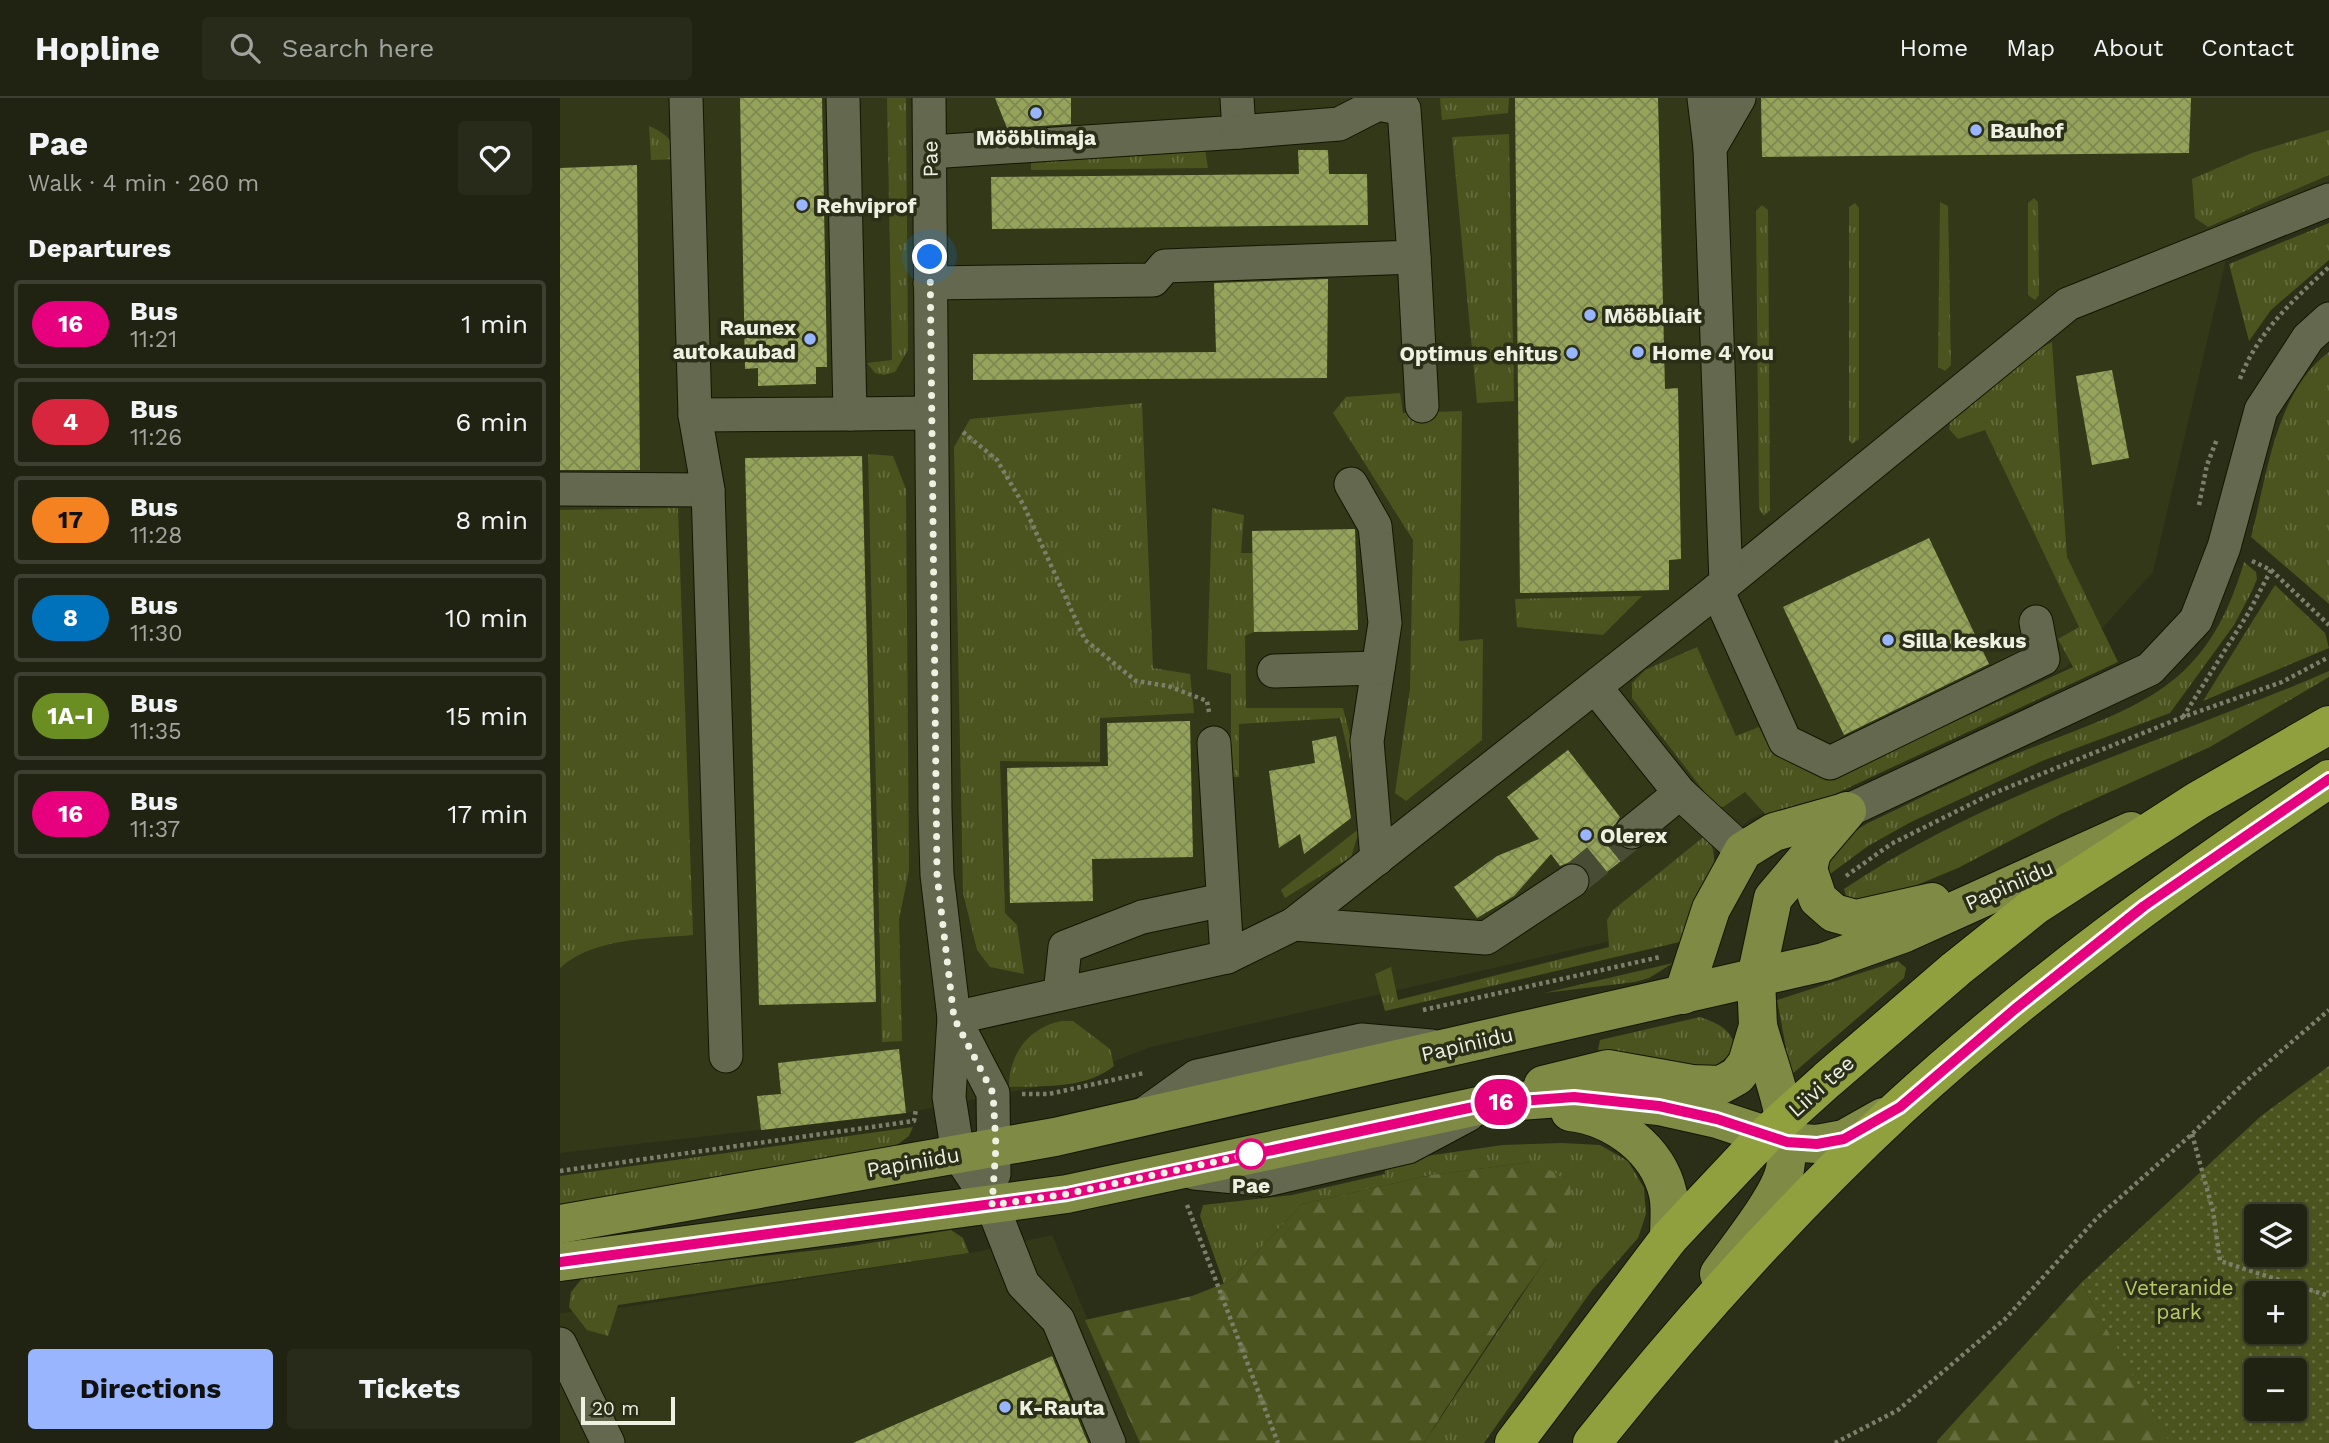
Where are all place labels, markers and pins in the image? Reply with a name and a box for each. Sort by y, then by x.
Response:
marker: Mööblimaja [1028,105,1044,121]
place label: Bauhof [1990,118,2064,143]
marker: Bauhof [1968,122,1984,138]
place label: Mööblimaja [976,125,1097,150]
place label: Rehviprof [816,193,917,218]
marker: Rehviprof [794,197,810,213]
place label: Mööbliait [1604,303,1702,328]
marker: Mööbliait [1582,307,1598,323]
place label: Raunex autokaubad [673,315,797,364]
marker: Raunex autokaubad [802,331,818,347]
place label: Home 4 You [1652,340,1774,365]
place label: Optimus ehitus [1400,341,1558,366]
marker: Home 4 You [1630,344,1646,360]
marker: Optimus ehitus [1564,345,1580,361]
place label: Silla keskus [1902,628,2026,653]
marker: Silla keskus [1880,632,1896,648]
place label: Olerex [1600,823,1668,848]
marker: Olerex [1578,827,1594,843]
marker: Pae [1236,1139,1266,1169]
place label: Pae [1232,1173,1270,1198]
place label: K-Rauta [1019,1395,1106,1420]
marker: K-Rauta [997,1399,1013,1415]

